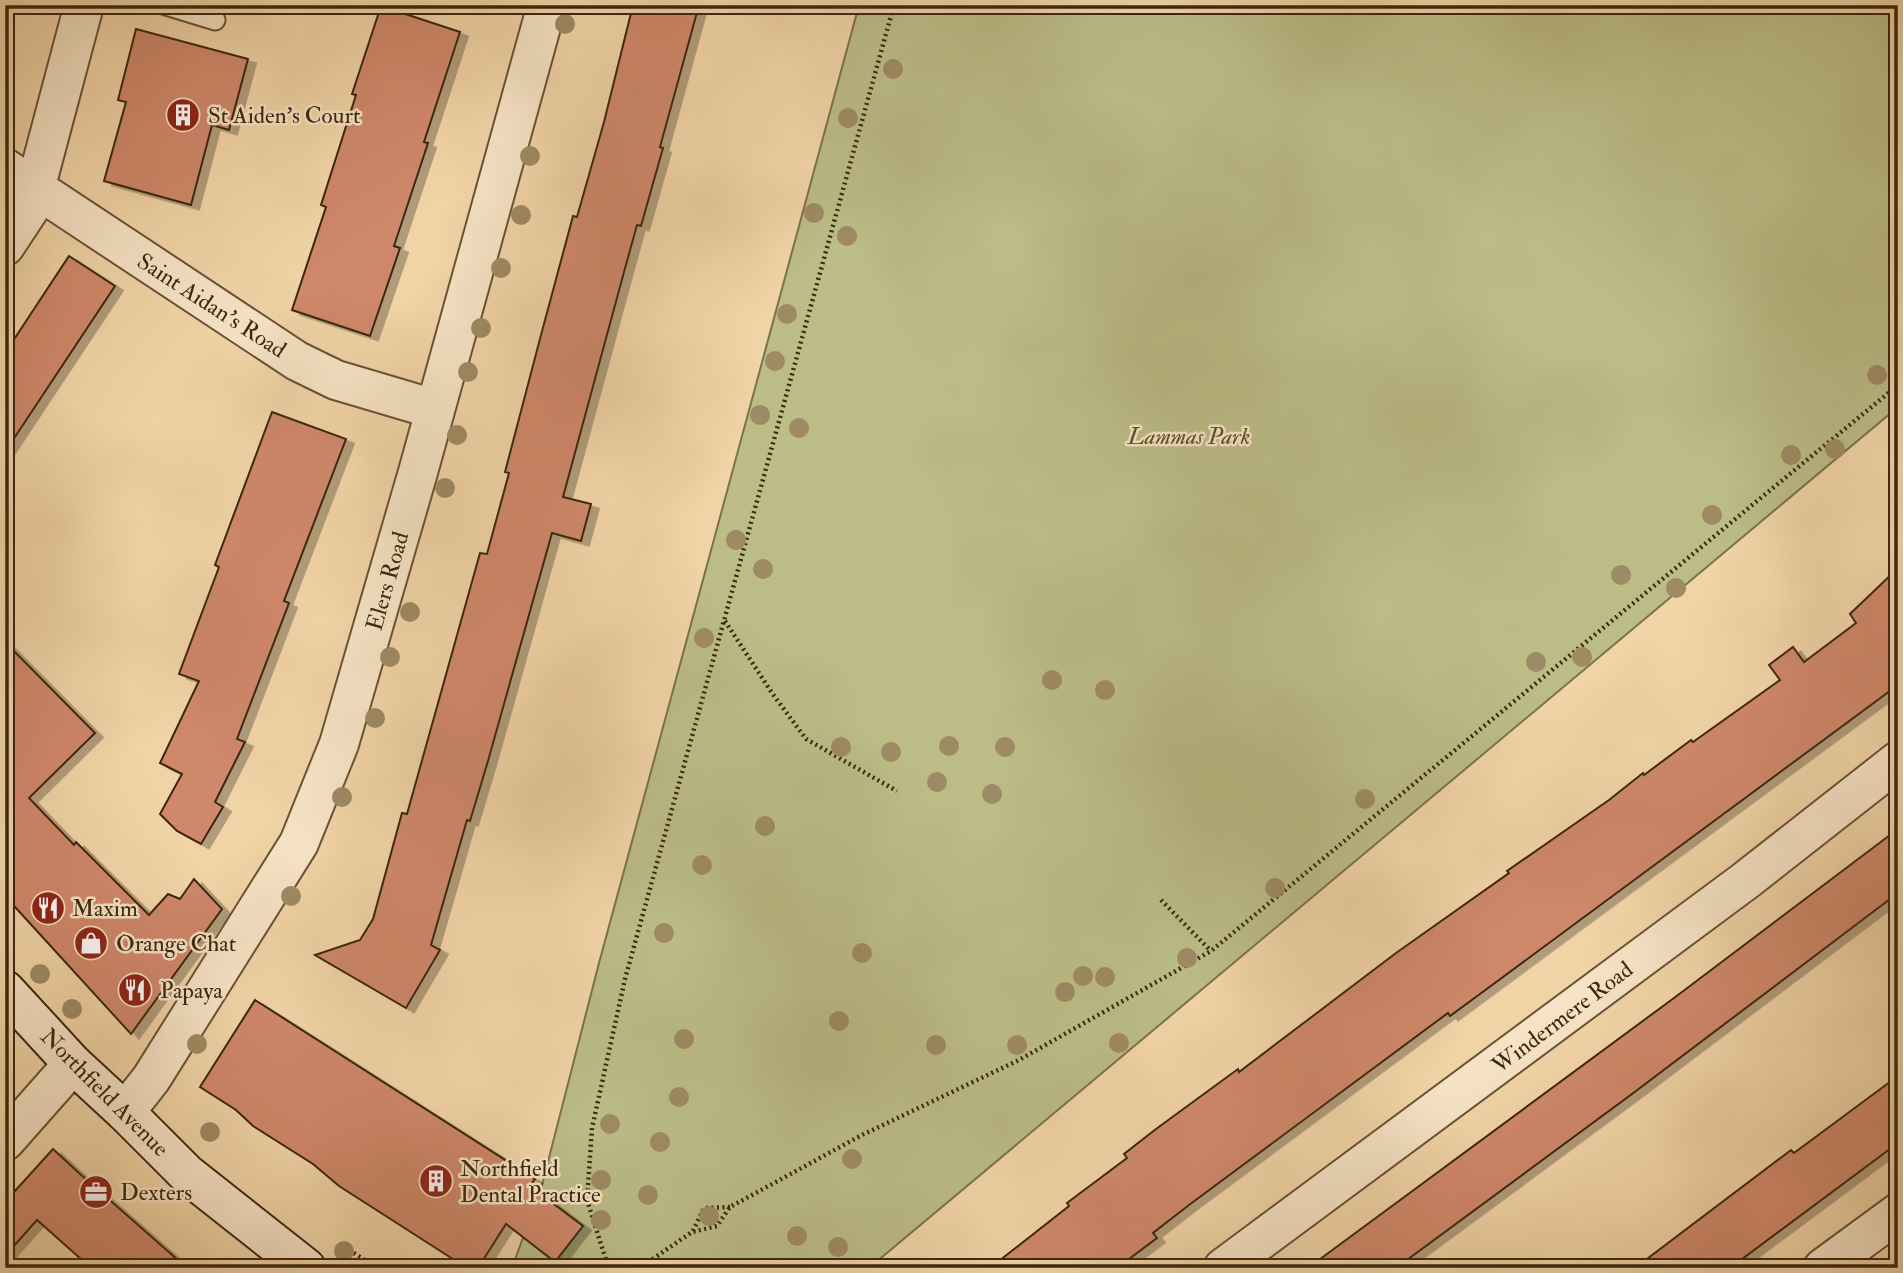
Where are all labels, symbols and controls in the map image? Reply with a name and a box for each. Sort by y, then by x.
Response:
building icon: St Aiden's Court [164,96,202,134]
place label: St Aiden's Court [208,101,361,130]
street label: Saint Aidan's Road [132,246,292,364]
park label: Lammas Park [1127,422,1250,451]
street label: Elers Road [360,528,415,634]
restaurant icon: Maxim [29,889,67,927]
place label: Maxim [72,894,138,923]
shop icon: Orange Chat [72,924,110,962]
place label: Orange Chat [116,929,236,958]
street label: Windermere Road [1485,955,1639,1081]
restaurant icon: Papaya [116,971,154,1009]
place label: Papaya [160,976,223,1006]
street label: Northfield Avenue [34,1022,175,1163]
place label: Northfield Dental Practice [460,1154,601,1209]
building icon: Northfield Dental Practice [417,1162,455,1200]
office icon: Dexters [77,1173,115,1211]
place label: Dexters [120,1178,192,1207]

